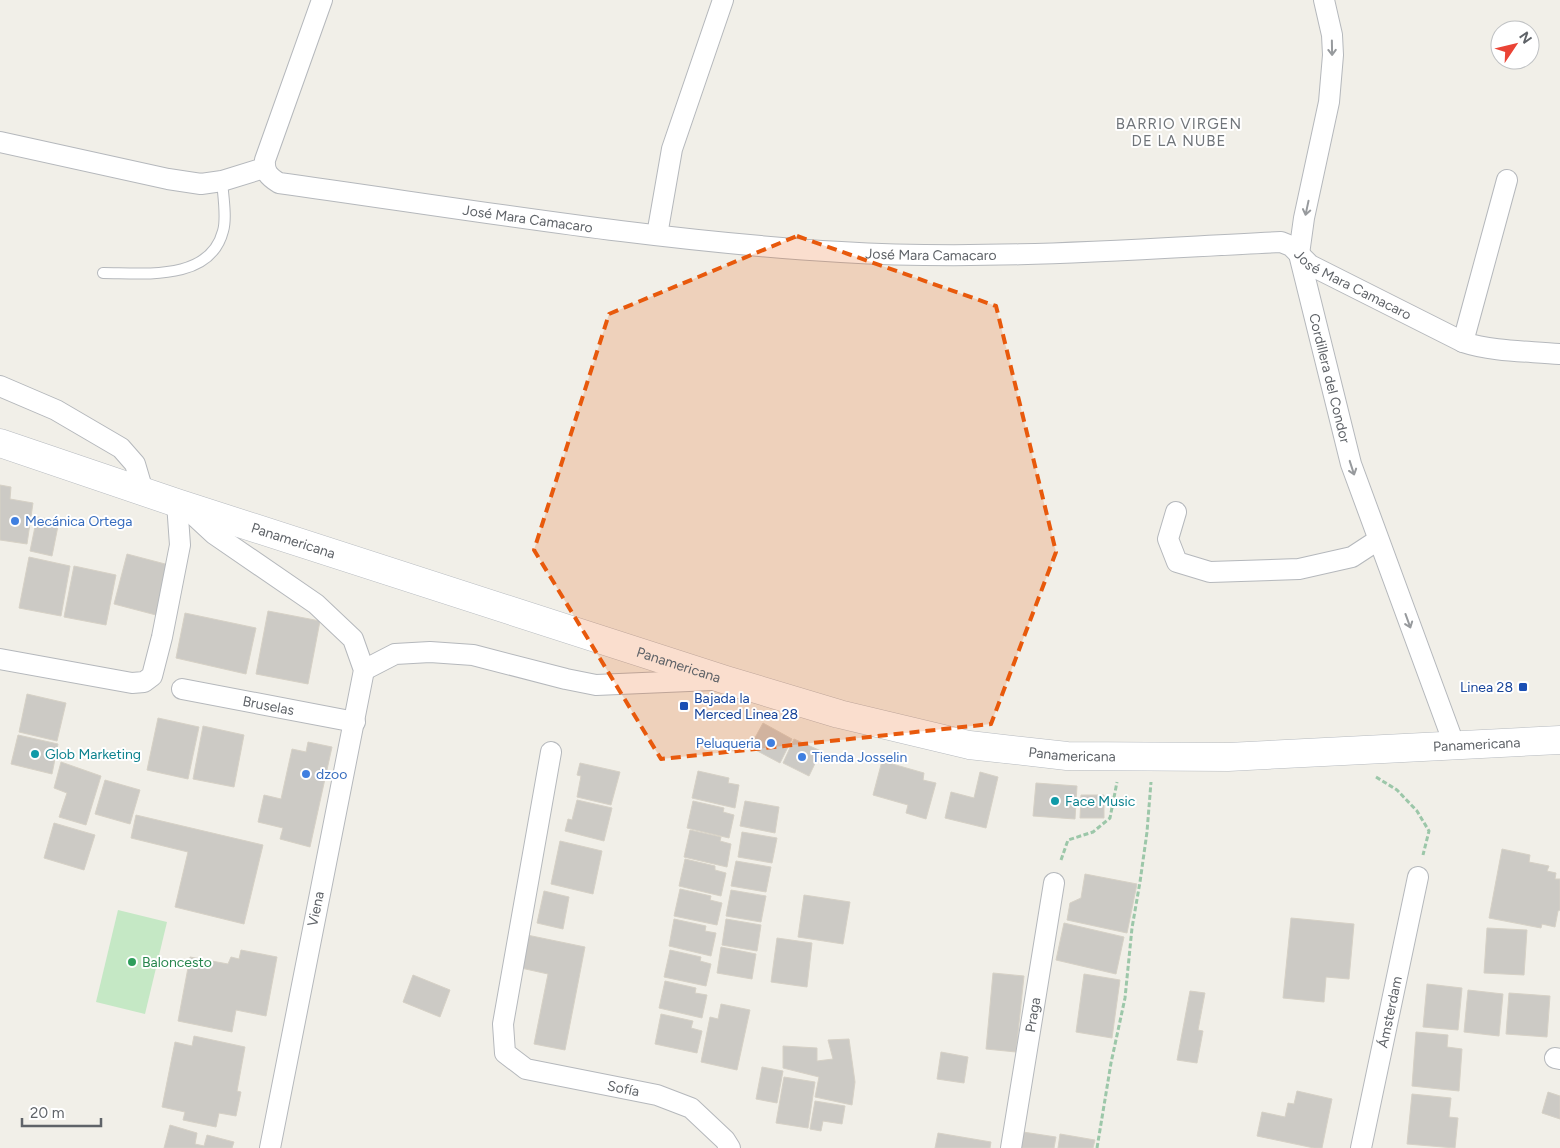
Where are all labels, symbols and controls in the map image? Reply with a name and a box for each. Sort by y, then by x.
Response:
north arrow [1490,20,1540,70]
text: N [1515,29,1535,47]
one-way arrow [1328,39,1337,55]
district label: BARRIO VIRGEN DE LA NUBE [1116,115,1242,150]
one-way arrow [1301,199,1311,215]
street label: José Mara Camacaro [462,201,594,236]
street label: José Mara Camacaro [865,245,997,264]
street label: José Mara Camacaro [1291,246,1414,323]
street label: Cordillera del Condor [1305,311,1354,445]
one-way arrow [1348,460,1358,476]
place label: Mecánica Ortega [25,513,132,530]
marker: Mecánica Ortega [9,515,21,527]
street label: Panamericana [249,519,337,562]
one-way arrow [1404,613,1413,628]
street label: Panamericana [635,643,723,686]
place label: Linea 28 [1460,679,1513,696]
marker: Linea 28 [1517,681,1529,693]
place label: Bajada la Merced Linea 28 [694,690,798,723]
street label: Bruselas [241,692,296,719]
marker: Bajada la Merced Linea 28 [678,700,690,712]
street label: Panamericana [1433,734,1521,755]
place label: Peluqueria [696,735,761,752]
marker: Peluqueria [765,737,777,749]
street label: Panamericana [1028,743,1116,765]
place label: Glob Marketing [45,746,141,763]
marker: Glob Marketing [29,748,41,760]
place label: Tienda Josselin [812,749,908,766]
marker: Tienda Josselin [796,751,808,763]
place label: dzoo [316,766,347,783]
marker: dzoo [300,768,312,780]
place label: Face Music [1065,793,1136,810]
marker: Face Music [1049,795,1061,807]
street label: Viena [304,890,328,928]
place label: Baloncesto [142,954,212,971]
marker: Baloncesto [126,956,138,968]
street label: Ámsterdam [1374,974,1405,1049]
street label: Praga [1021,996,1044,1034]
street label: Sofía [606,1077,641,1100]
scale bar [22,1096,101,1128]
text: 20 m [30,1104,64,1122]

